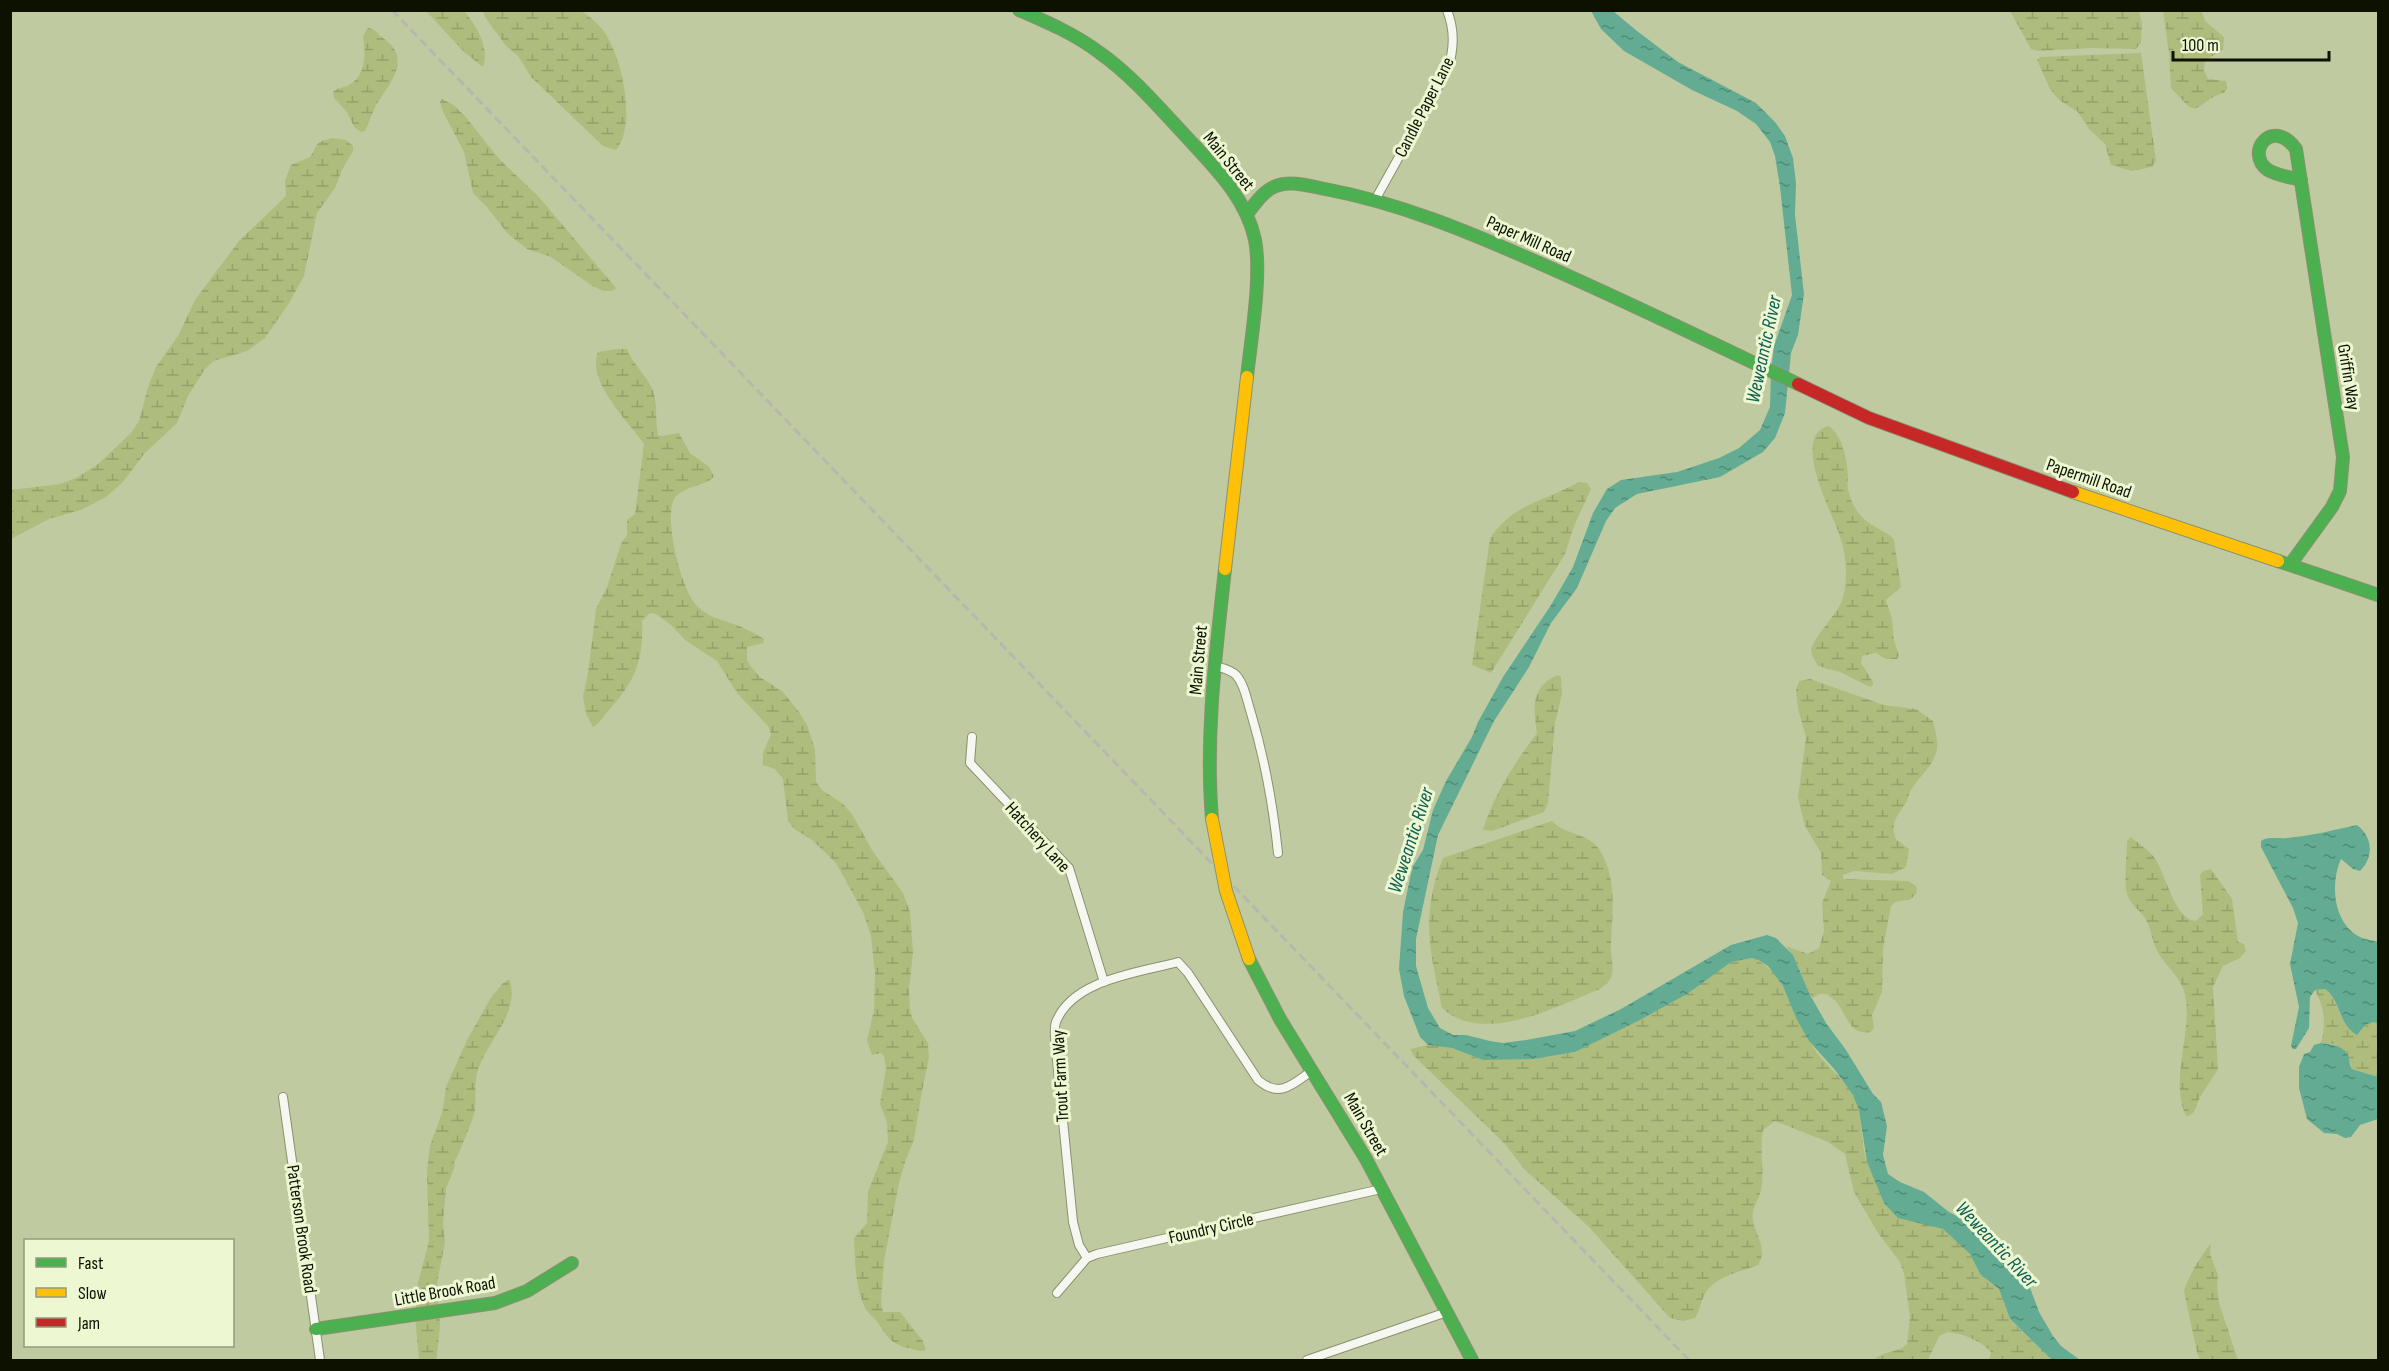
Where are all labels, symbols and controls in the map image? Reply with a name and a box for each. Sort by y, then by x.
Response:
scale bar [2173,24,2329,62]
text: 100 m [2182,35,2219,56]
street label: Candle Paper Lane [1390,54,1459,161]
street label: Main Street [1199,128,1259,195]
street label: Paper Mill Road [1483,211,1574,267]
water label: Weweantic River [1741,292,1787,405]
street label: Griffin Way [2333,342,2364,412]
street label: Papermill Road [2044,454,2134,503]
street label: Main Street [1185,624,1212,696]
water label: Weweantic River [1383,783,1440,896]
street label: Hatchery Lane [1001,798,1075,877]
street label: Trout Farm Way [1048,1029,1073,1123]
street label: Main Street [1339,1089,1392,1160]
street label: Patterson Brook Road [282,1164,321,1295]
water label: Weweantic River [1950,1196,2043,1294]
street label: Foundry Circle [1167,1209,1256,1248]
legend [24,1239,234,1347]
text: Fast [78,1253,104,1274]
street label: Little Brook Road [393,1272,497,1311]
text: Slow [78,1283,107,1304]
text: Jam [77,1313,100,1334]

